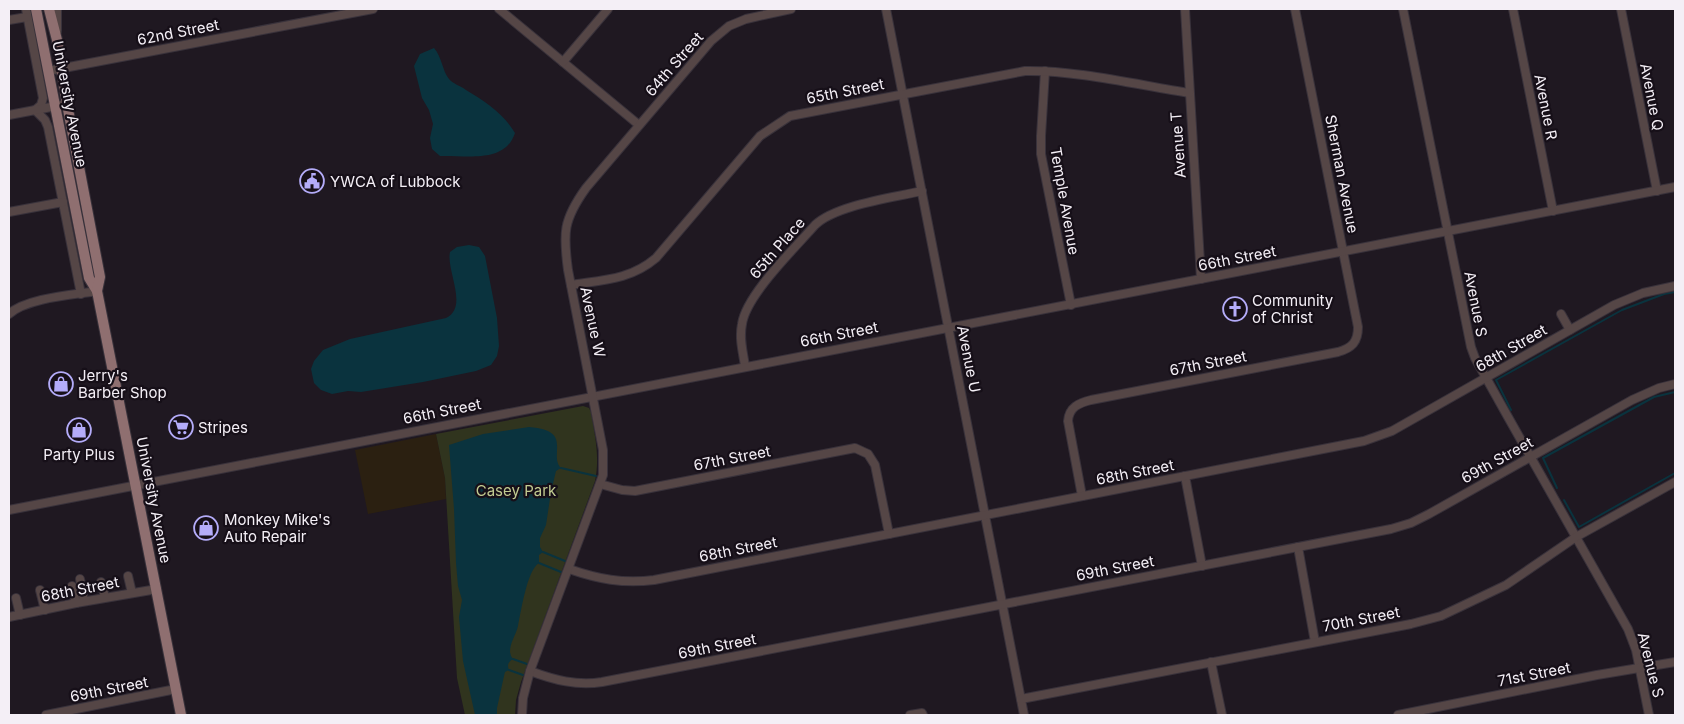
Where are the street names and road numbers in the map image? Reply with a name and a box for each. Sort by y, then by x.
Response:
street label: 62nd Street [135,15,221,49]
street label: 64th Street [641,28,707,100]
street label: University Avenue [48,39,92,169]
street label: Avenue Q [1636,62,1668,132]
street label: Avenue R [1530,73,1562,142]
street label: 65th Street [805,74,886,108]
street label: Avenue T [1166,111,1190,179]
street label: Sherman Avenue [1321,113,1363,235]
street label: Temple Avenue [1046,146,1084,256]
street label: 65th Place [745,213,809,283]
street label: 66th Street [1196,241,1278,275]
street label: Avenue S [1460,270,1492,338]
street label: Avenue W [576,285,610,359]
street label: 66th Street [798,317,880,351]
street label: 68th Street [1472,320,1550,376]
street label: Avenue U [953,324,985,394]
street label: 67th Street [1168,346,1248,380]
street label: 66th Street [401,394,483,428]
street label: 69th Street [1458,432,1536,487]
street label: University Avenue [132,435,176,565]
street label: 67th Street [692,441,772,475]
street label: 68th Street [1094,455,1176,489]
street label: 68th Street [697,532,779,566]
street label: 69th Street [1074,551,1156,585]
street label: 68th Street [39,572,121,606]
street label: 70th Street [1321,602,1401,636]
street label: 69th Street [676,629,758,663]
street label: Avenue S [1634,630,1668,700]
street label: 71st Street [1496,658,1572,690]
street label: 69th Street [68,672,150,706]

